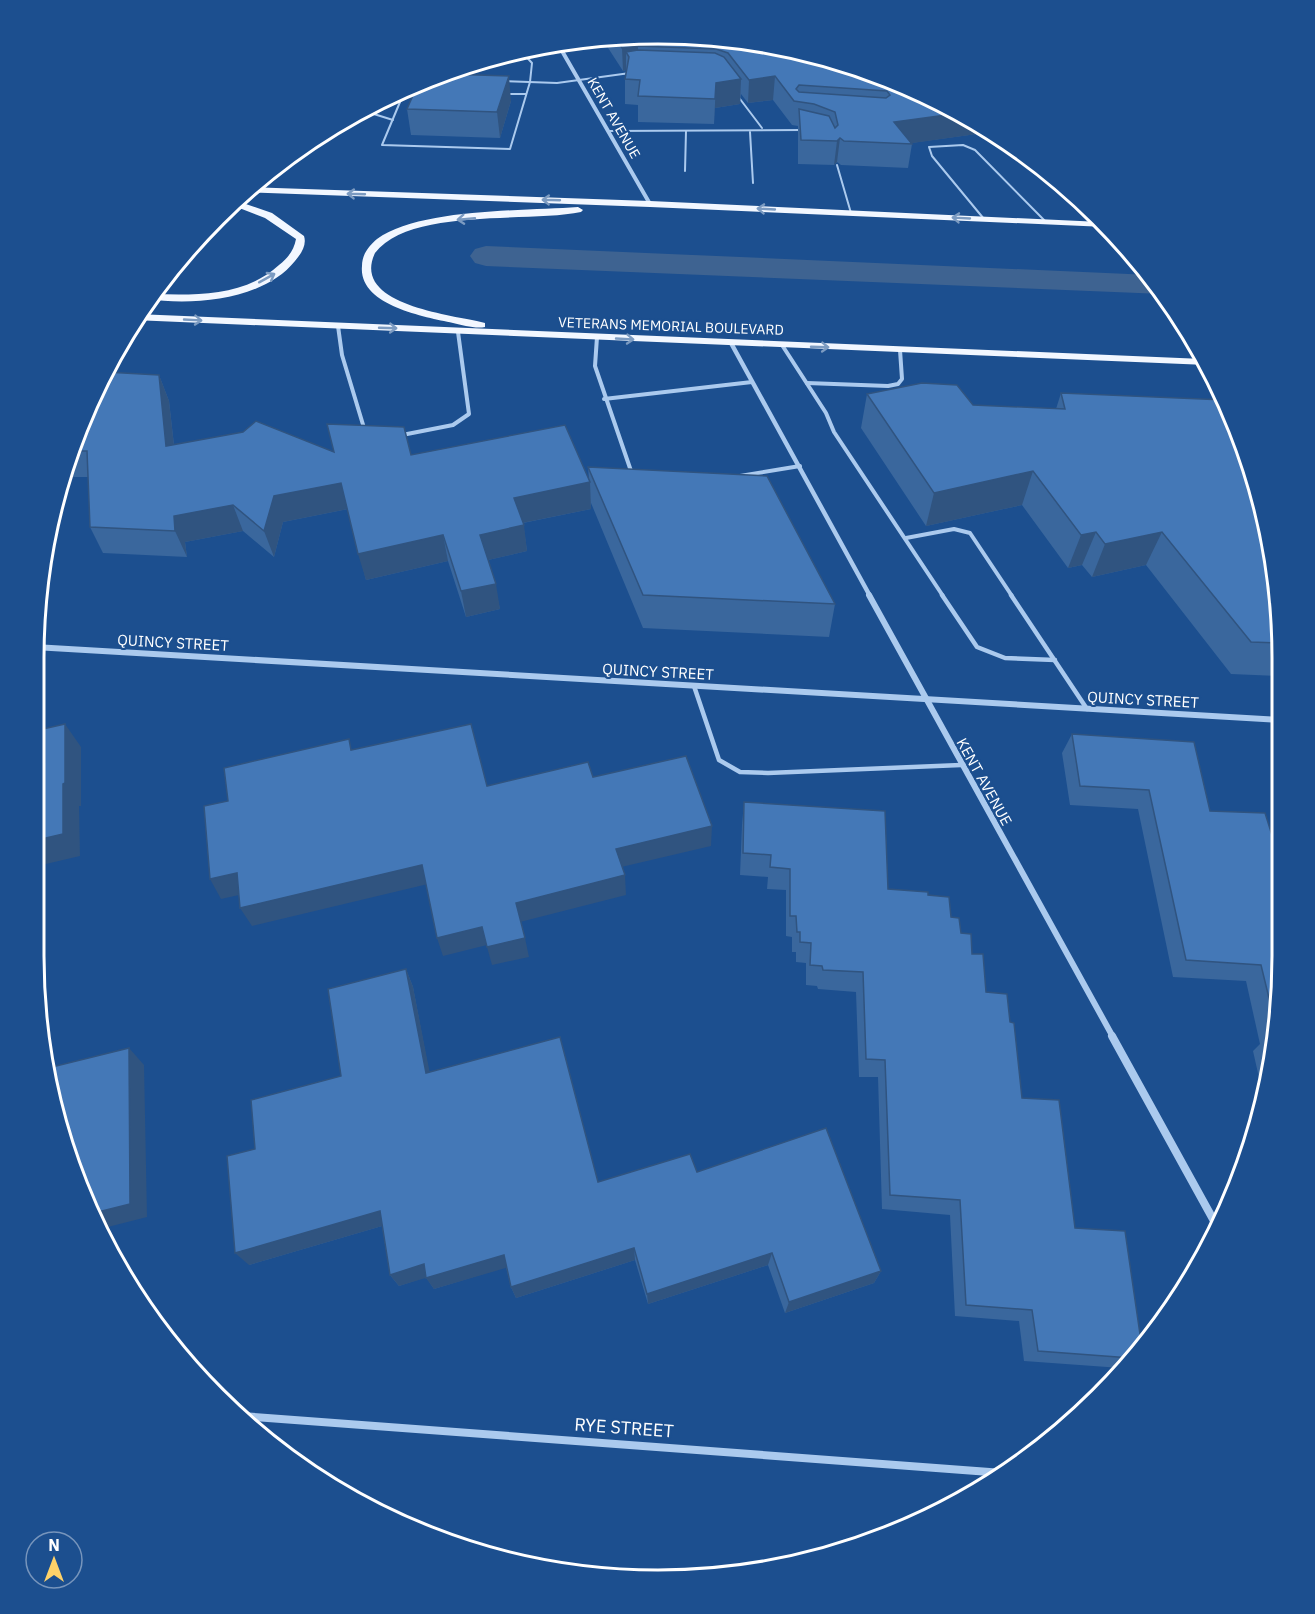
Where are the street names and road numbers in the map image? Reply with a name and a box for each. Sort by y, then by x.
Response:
street label: KENT AVENUE [583,74,645,162]
street label: VETERANS MEMORIAL BOULEVARD [558,313,784,339]
street label: QUINCY STREET [117,630,230,655]
street label: QUINCY STREET [602,659,715,684]
street label: QUINCY STREET [1087,687,1200,712]
street label: KENT AVENUE [953,735,1016,829]
street label: RYE STREET [574,1413,675,1442]

